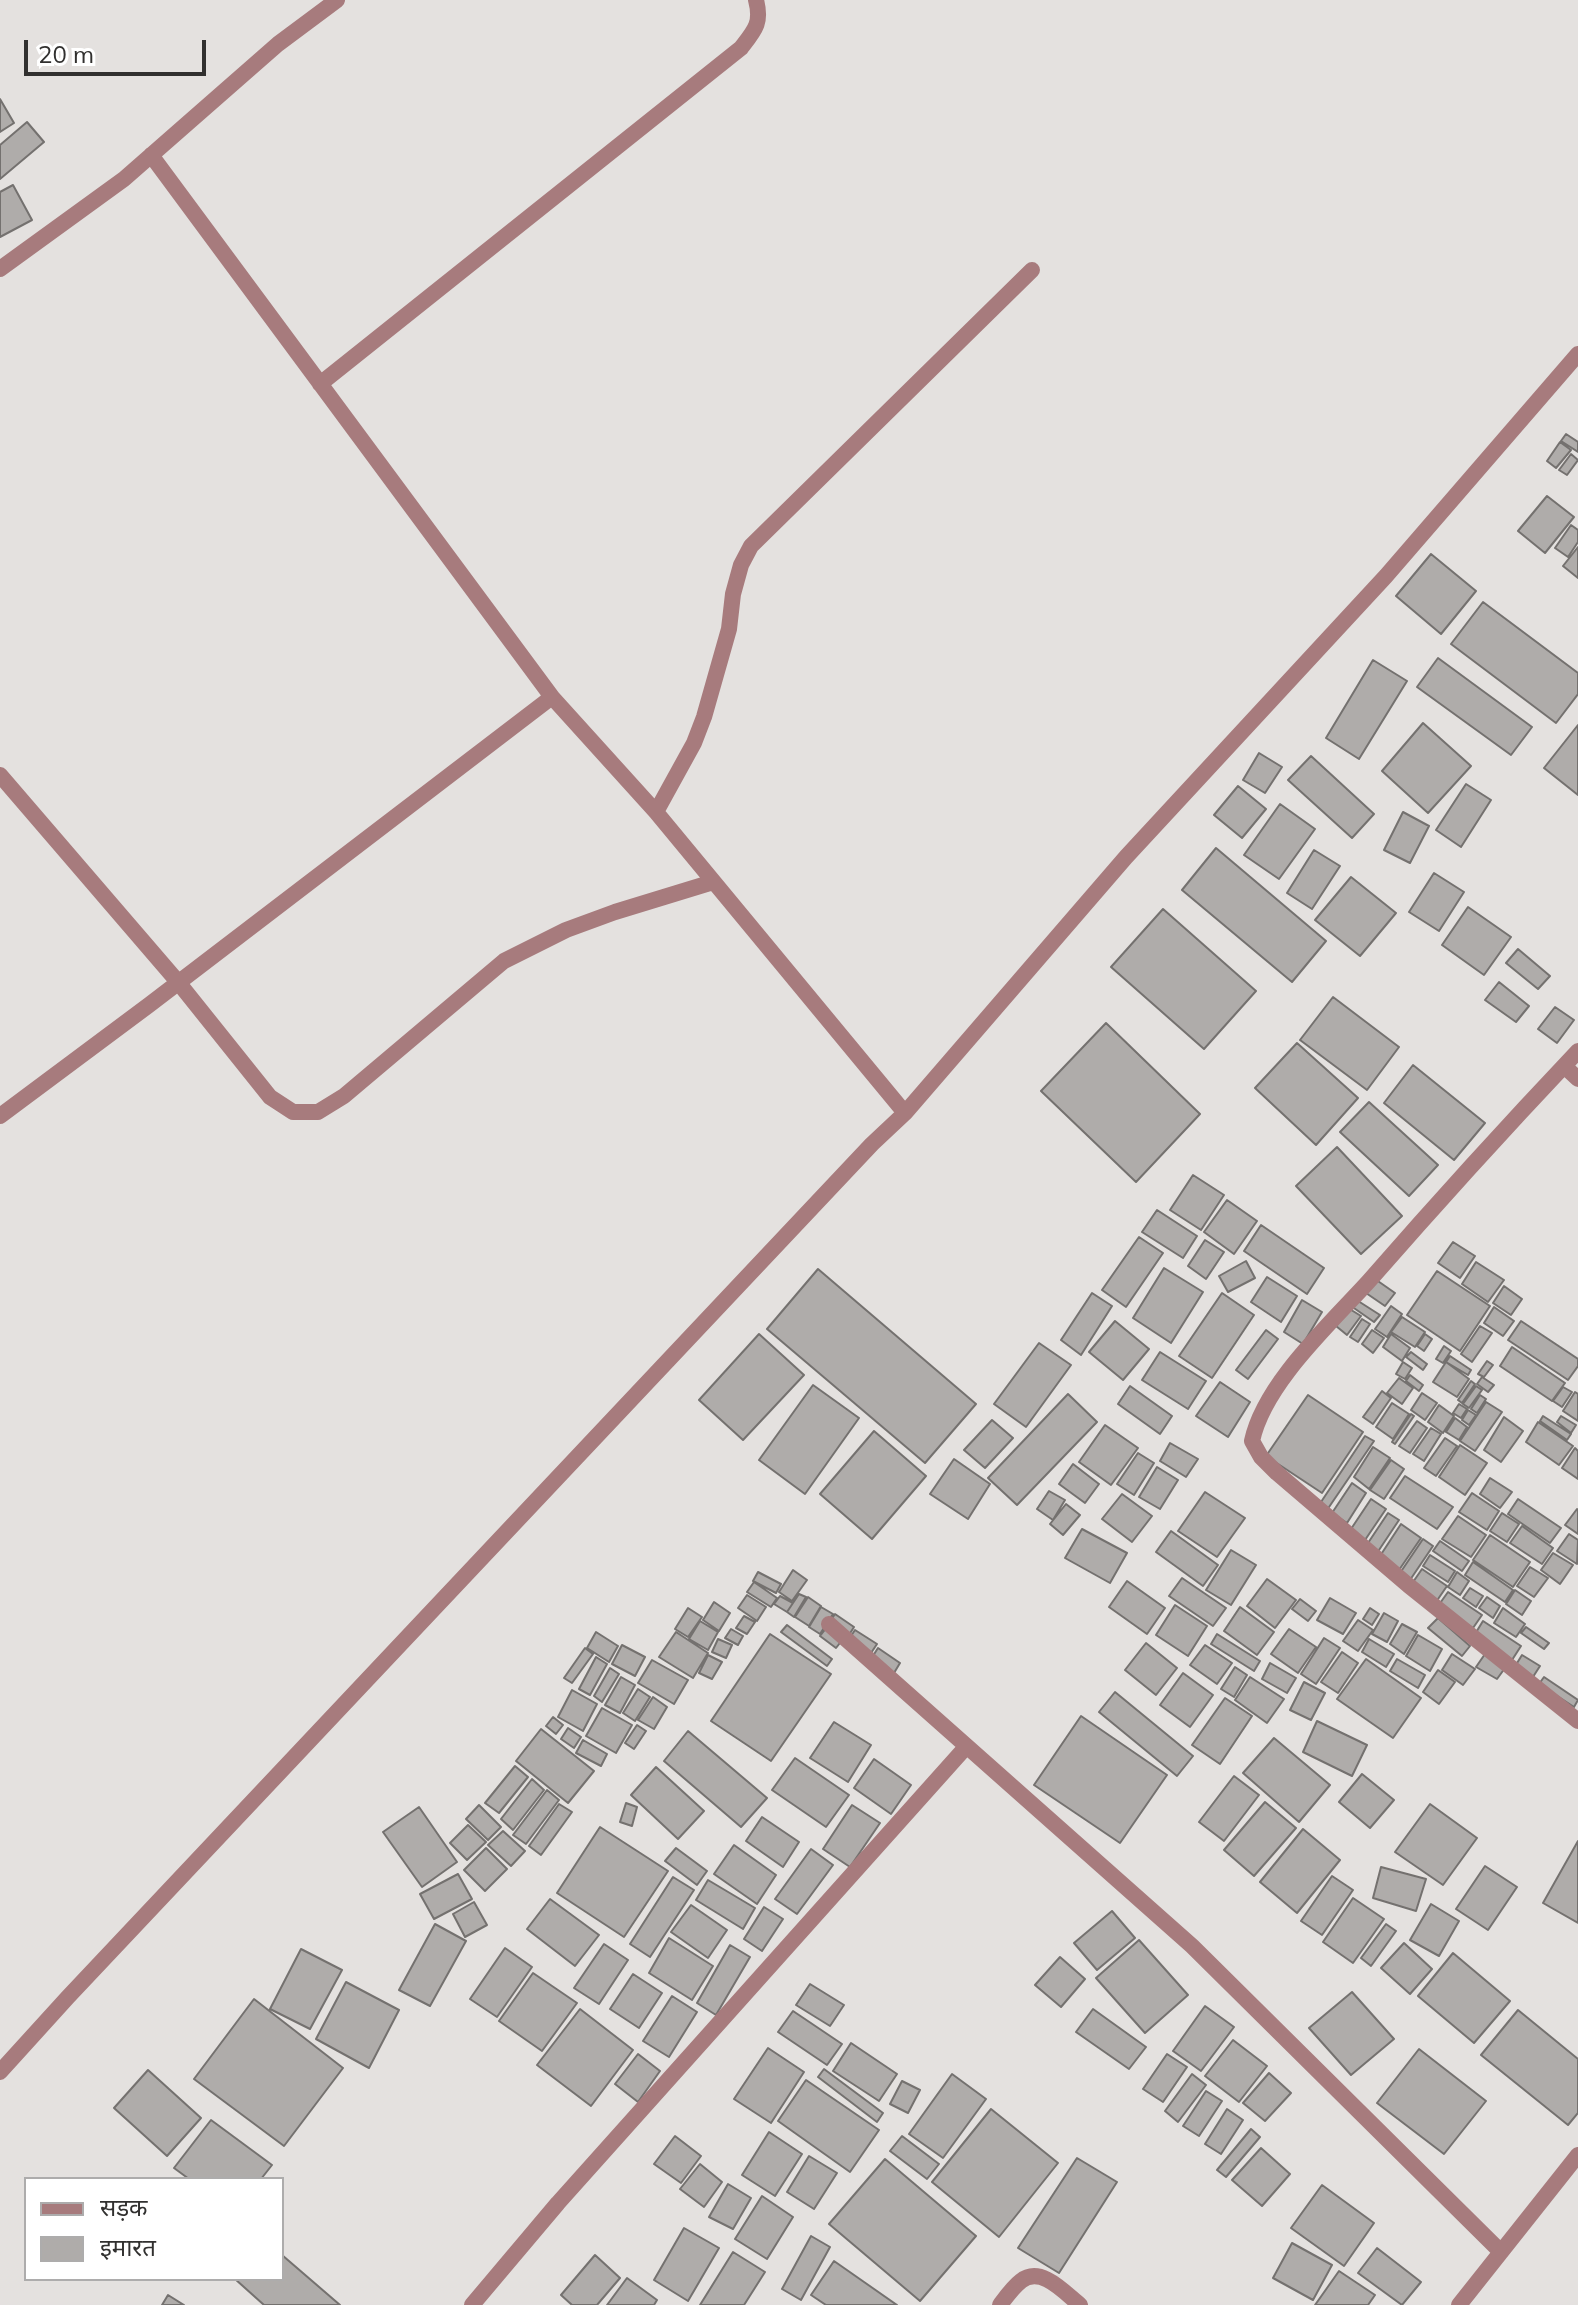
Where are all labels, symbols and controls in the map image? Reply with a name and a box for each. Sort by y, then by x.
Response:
scale bar [28,24,210,74]
text: 20 m [38,39,94,69]
legend [24,2177,284,2281]
text: सड़क [100,2192,148,2222]
text: इमारत [100,2232,156,2262]

